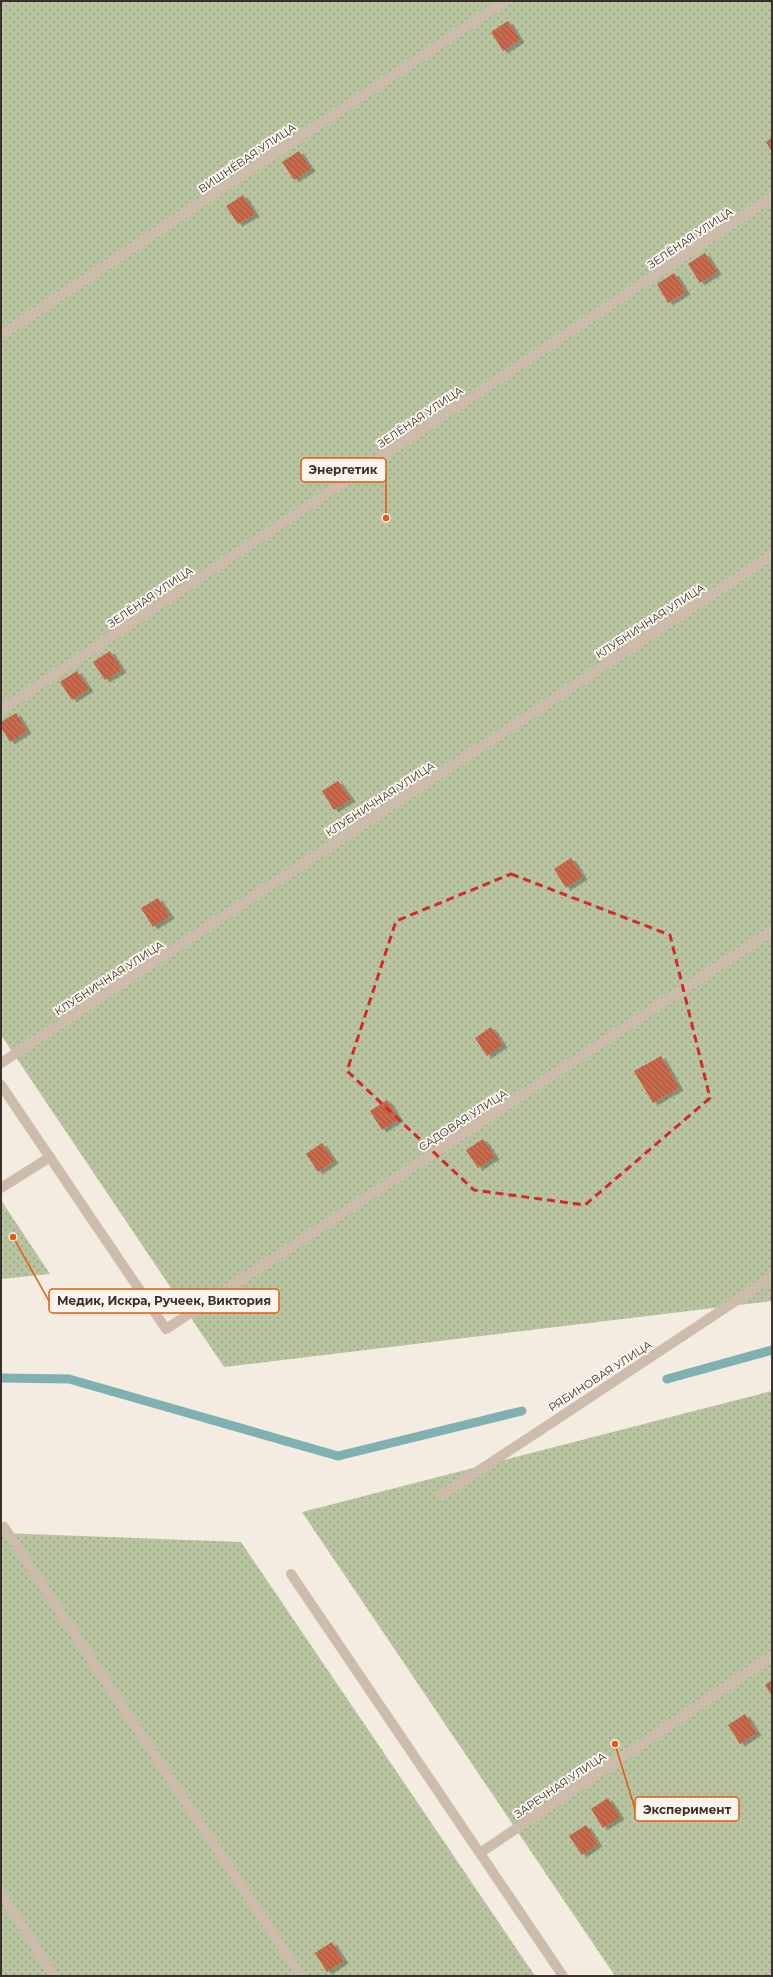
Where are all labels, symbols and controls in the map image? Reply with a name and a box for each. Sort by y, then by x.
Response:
street label: ВИШНЁВАЯ УЛИЦА [196,120,299,196]
street label: ЗЕЛЁНАЯ УЛИЦА [645,204,736,272]
street label: ЗЕЛЁНАЯ УЛИЦА [375,383,466,451]
callout: Энергетик [301,458,386,482]
text: Энергетик [309,462,378,477]
street label: ЗЕЛЁНАЯ УЛИЦА [105,563,196,631]
street label: КЛУБНИЧНАЯ УЛИЦА [593,580,708,662]
street label: КЛУБНИЧНАЯ УЛИЦА [323,758,438,840]
street label: КЛУБНИЧНАЯ УЛИЦА [52,937,167,1019]
street label: САДОВАЯ УЛИЦА [416,1086,511,1154]
callout: Медик, Искра, Ручеек, Виктория [49,1289,279,1313]
text: Медик, Искра, Ручеек, Виктория [57,1293,271,1308]
street label: РЯБИНОВАЯ УЛИЦА [546,1337,655,1415]
street label: ЗАРЕЧНАЯ УЛИЦА [511,1749,609,1821]
callout: Эксперимент [635,1797,739,1821]
text: Эксперимент [643,1802,732,1817]

